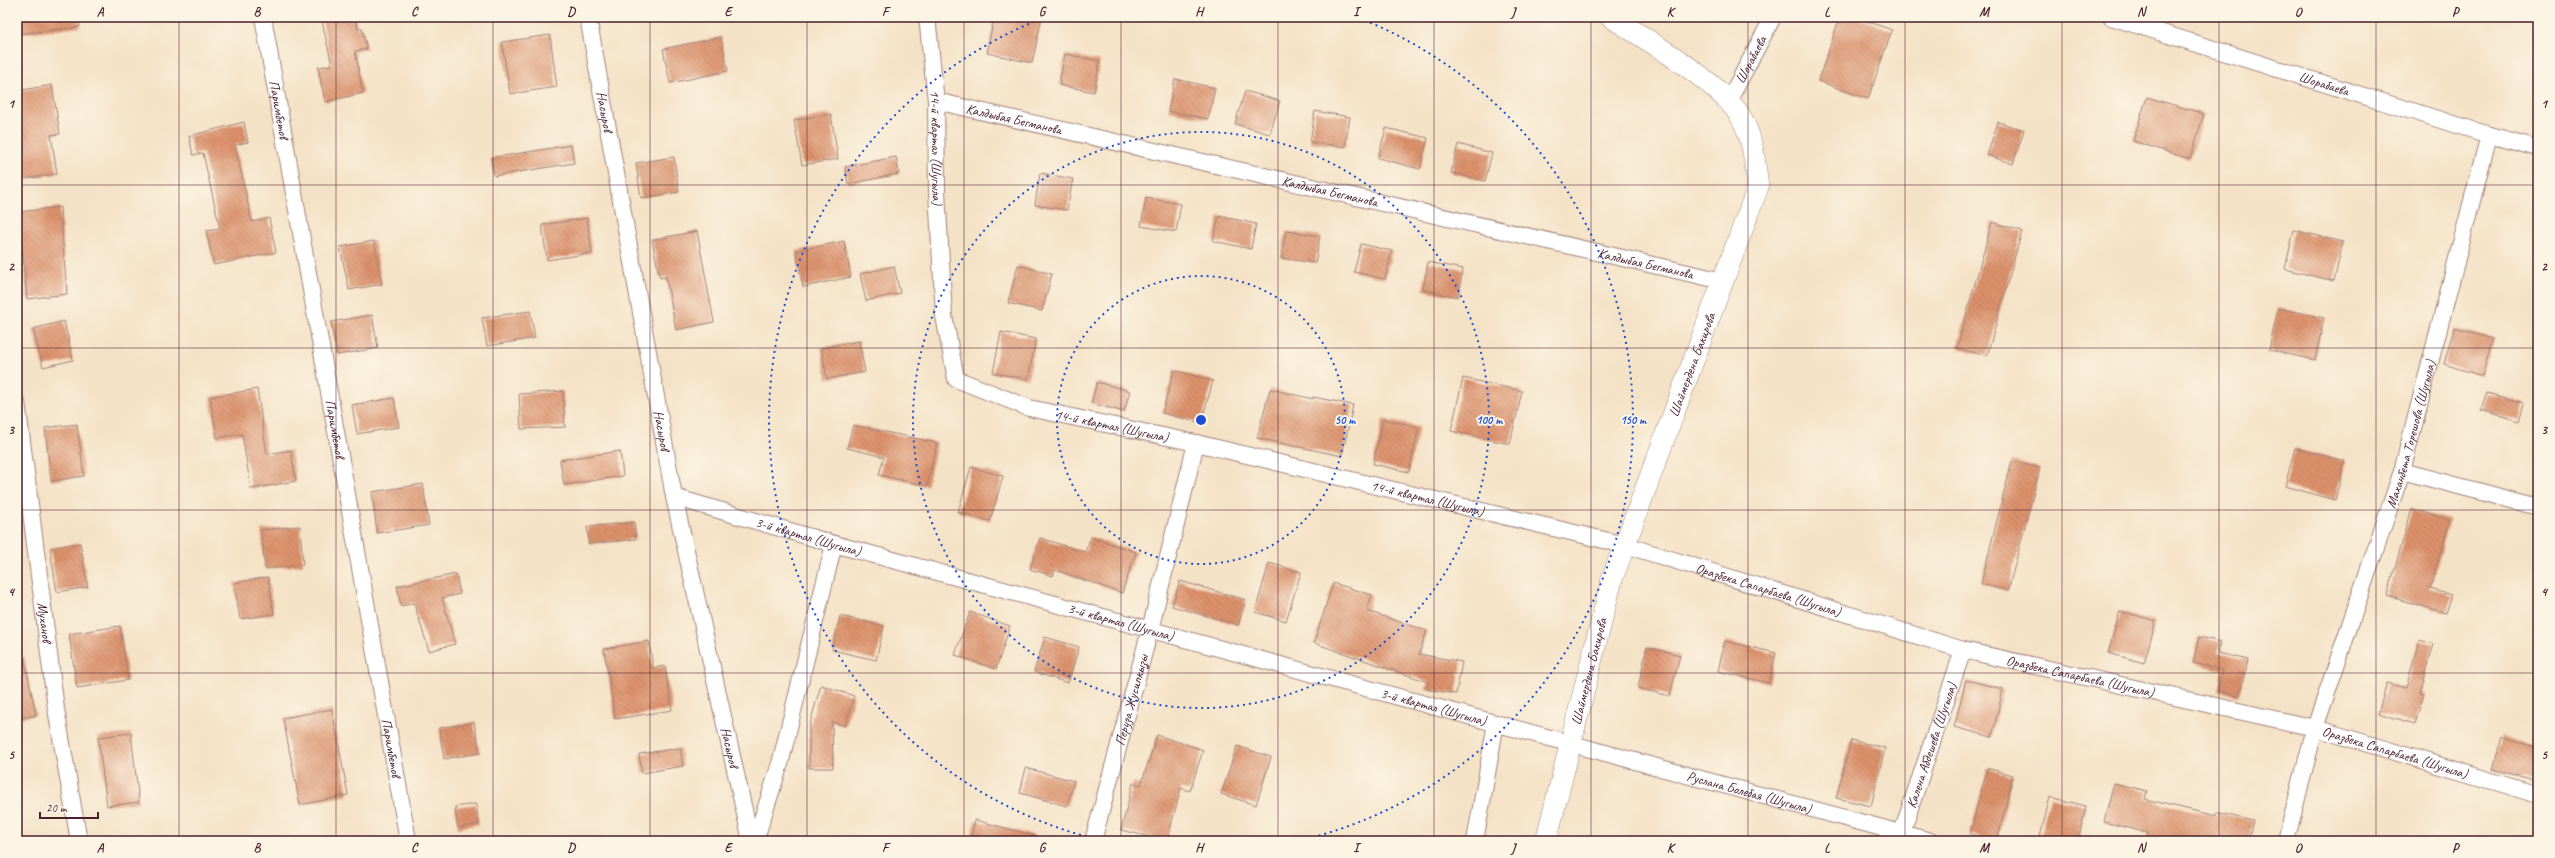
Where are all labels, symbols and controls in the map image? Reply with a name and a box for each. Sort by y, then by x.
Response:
text: A [97,4,105,20]
text: B [254,4,262,20]
text: C [411,4,419,20]
text: D [567,4,576,20]
text: E [725,4,734,20]
text: F [882,4,891,20]
text: G [1039,4,1047,20]
text: H [1195,4,1205,20]
text: I [1353,4,1362,20]
text: J [1510,4,1517,20]
text: K [1667,4,1677,20]
text: L [1824,4,1831,20]
text: M [1979,4,1990,20]
text: N [2137,4,2148,20]
text: O [2295,4,2304,20]
text: P [2452,4,2461,20]
street label: Шорабаева [1731,32,1771,86]
street label: Шорабаева [2297,68,2352,100]
street label: Паримбетов [265,79,293,143]
street label: 14-й квартал (Шугыла) [926,89,946,207]
street label: Насыров [592,90,617,136]
text: 1 [8,96,16,112]
text: 1 [2541,96,2549,112]
street label: Калдыбая Бегманова [964,100,1065,139]
street label: Калдыбая Бегманова [1280,172,1380,211]
street label: Калдыбая Бегманова [1596,245,1696,283]
text: 2 [8,259,15,275]
text: 2 [2541,259,2548,275]
street label: Шаймердена Бакирова [1665,310,1720,419]
street label: Маханбета Торешова (Шугыла) [2382,357,2440,510]
street label: Паримбетов [321,398,349,462]
street label: 14-й квартал (Шугыла) [1054,406,1171,446]
street label: Насыров [650,409,674,455]
text: 50 m [1335,412,1356,428]
text: 100 m [1476,412,1503,428]
text: 150 m [1620,412,1647,428]
centre of rings [1194,413,1208,427]
text: 3 [8,422,15,438]
text: 3 [2541,422,2548,438]
street label: 14-й квартал (Шугыла) [1369,477,1487,520]
street label: 3-й квартал (Шугыла) [754,513,864,560]
street label: Оразбека Сапарбаева (Шугыла) [1694,559,1844,621]
text: 4 [8,584,16,600]
text: 4 [2541,584,2549,600]
street label: 3-й квартал (Шугыла) [1066,600,1177,645]
street label: Муханов [34,601,56,646]
street label: Шаймердена Бакирова [1568,615,1611,727]
street label: Перуза Жусипкызы [1111,651,1152,748]
street label: Оразбека Сапарбаева (Шугыла) [2005,652,2157,701]
street label: Калена Абдешева (Шугыла) [1903,679,1961,810]
street label: 3-й квартал (Шугыла) [1379,685,1490,730]
street label: Паримбетов [378,717,405,781]
street label: Оразбека Сапарбаева (Шугыла) [2320,723,2471,783]
street label: Насыров [717,726,743,772]
text: 5 [8,747,15,763]
text: 5 [2541,747,2548,763]
street label: Руслана Болебая (Шугыла) [1685,768,1815,818]
scale bar [40,794,98,820]
text: 20 m [46,800,68,816]
text: A [97,840,105,856]
text: B [254,840,262,856]
text: C [411,840,419,856]
text: D [567,840,576,856]
text: E [725,840,734,856]
text: F [882,840,891,856]
text: G [1039,840,1047,856]
text: H [1195,840,1205,856]
text: I [1353,840,1362,856]
text: J [1510,840,1517,856]
text: K [1667,840,1677,856]
text: L [1824,840,1831,856]
text: M [1979,840,1990,856]
text: N [2137,840,2148,856]
text: O [2295,840,2304,856]
text: P [2452,840,2461,856]

